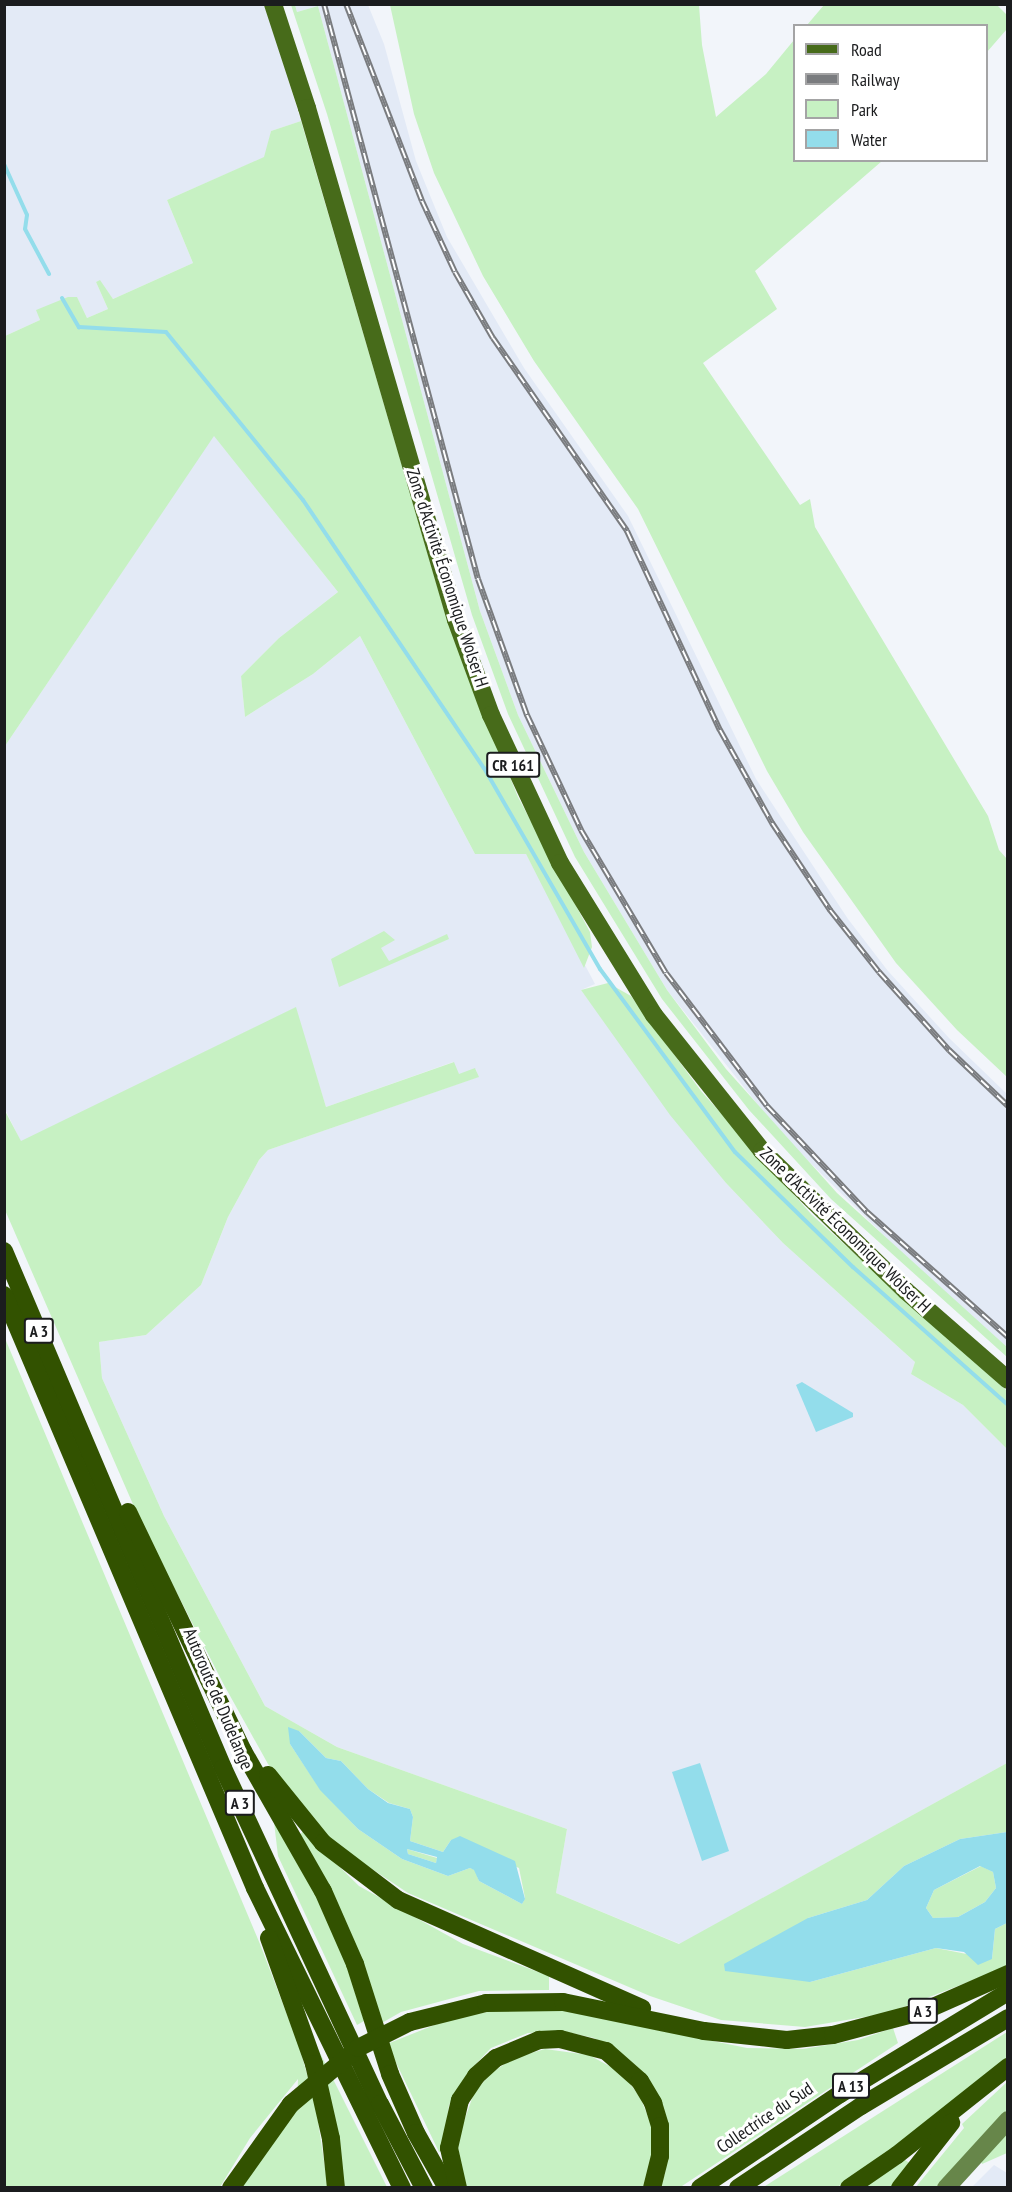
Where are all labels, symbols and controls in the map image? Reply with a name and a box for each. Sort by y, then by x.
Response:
legend [793,24,988,162]
text: Road [851,38,882,61]
text: Railway [851,68,900,91]
text: Park [851,98,878,121]
text: Water [851,128,887,151]
street label: Zone d'Activité Économique Wolser H [401,466,493,690]
road number: CR 161 [486,752,540,778]
street label: Zone d'Activité Économique Wolser H [755,1143,935,1317]
road number: A 3 [22,1318,56,1344]
street label: Autoroute de Dudelange [178,1625,258,1773]
road number: A 3 [224,1790,256,1816]
road number: A 3 [906,1998,940,2024]
road number: A 13 [832,2073,870,2099]
street label: Collectrice du Sud [713,2078,817,2158]

